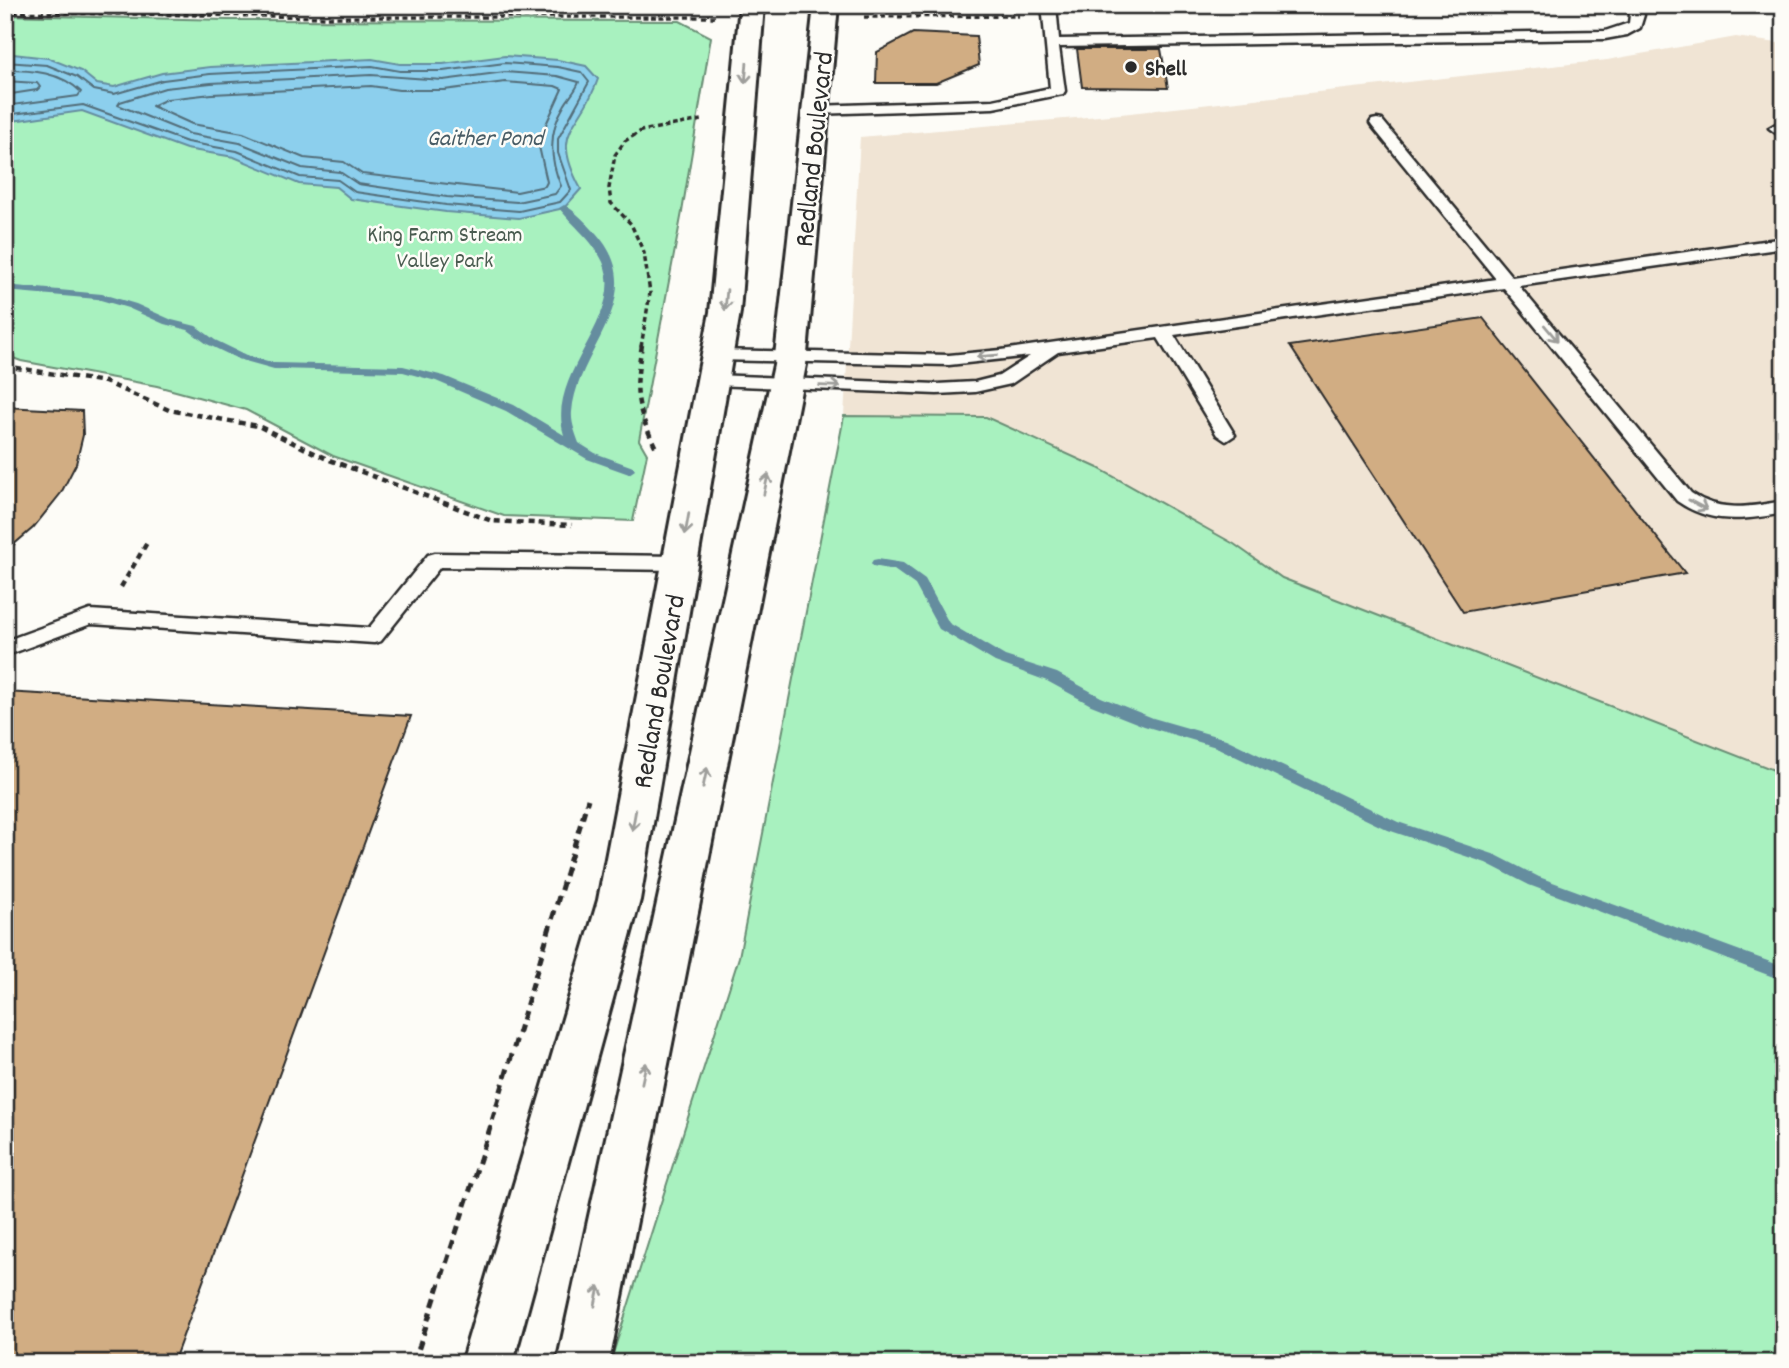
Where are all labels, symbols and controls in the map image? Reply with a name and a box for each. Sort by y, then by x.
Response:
street label: Redland Boulevard [787,50,847,249]
place label: Shell [1145,54,1187,87]
marker: Shell [1123,59,1139,75]
one-way arrow [739,61,752,84]
water label: Gaither Pond [427,123,546,157]
park label: King Farm Stream Valley Park [367,220,523,279]
one-way arrow [719,288,732,311]
one-way arrow [1543,324,1559,342]
one-way arrow [977,350,999,363]
one-way arrow [818,379,841,393]
one-way arrow [760,473,774,496]
one-way arrow [1687,499,1708,513]
one-way arrow [680,512,693,535]
street label: Redland Boulevard [625,592,699,792]
one-way arrow [698,767,712,790]
one-way arrow [627,808,640,831]
one-way arrow [637,1062,651,1085]
one-way arrow [591,1285,605,1308]

